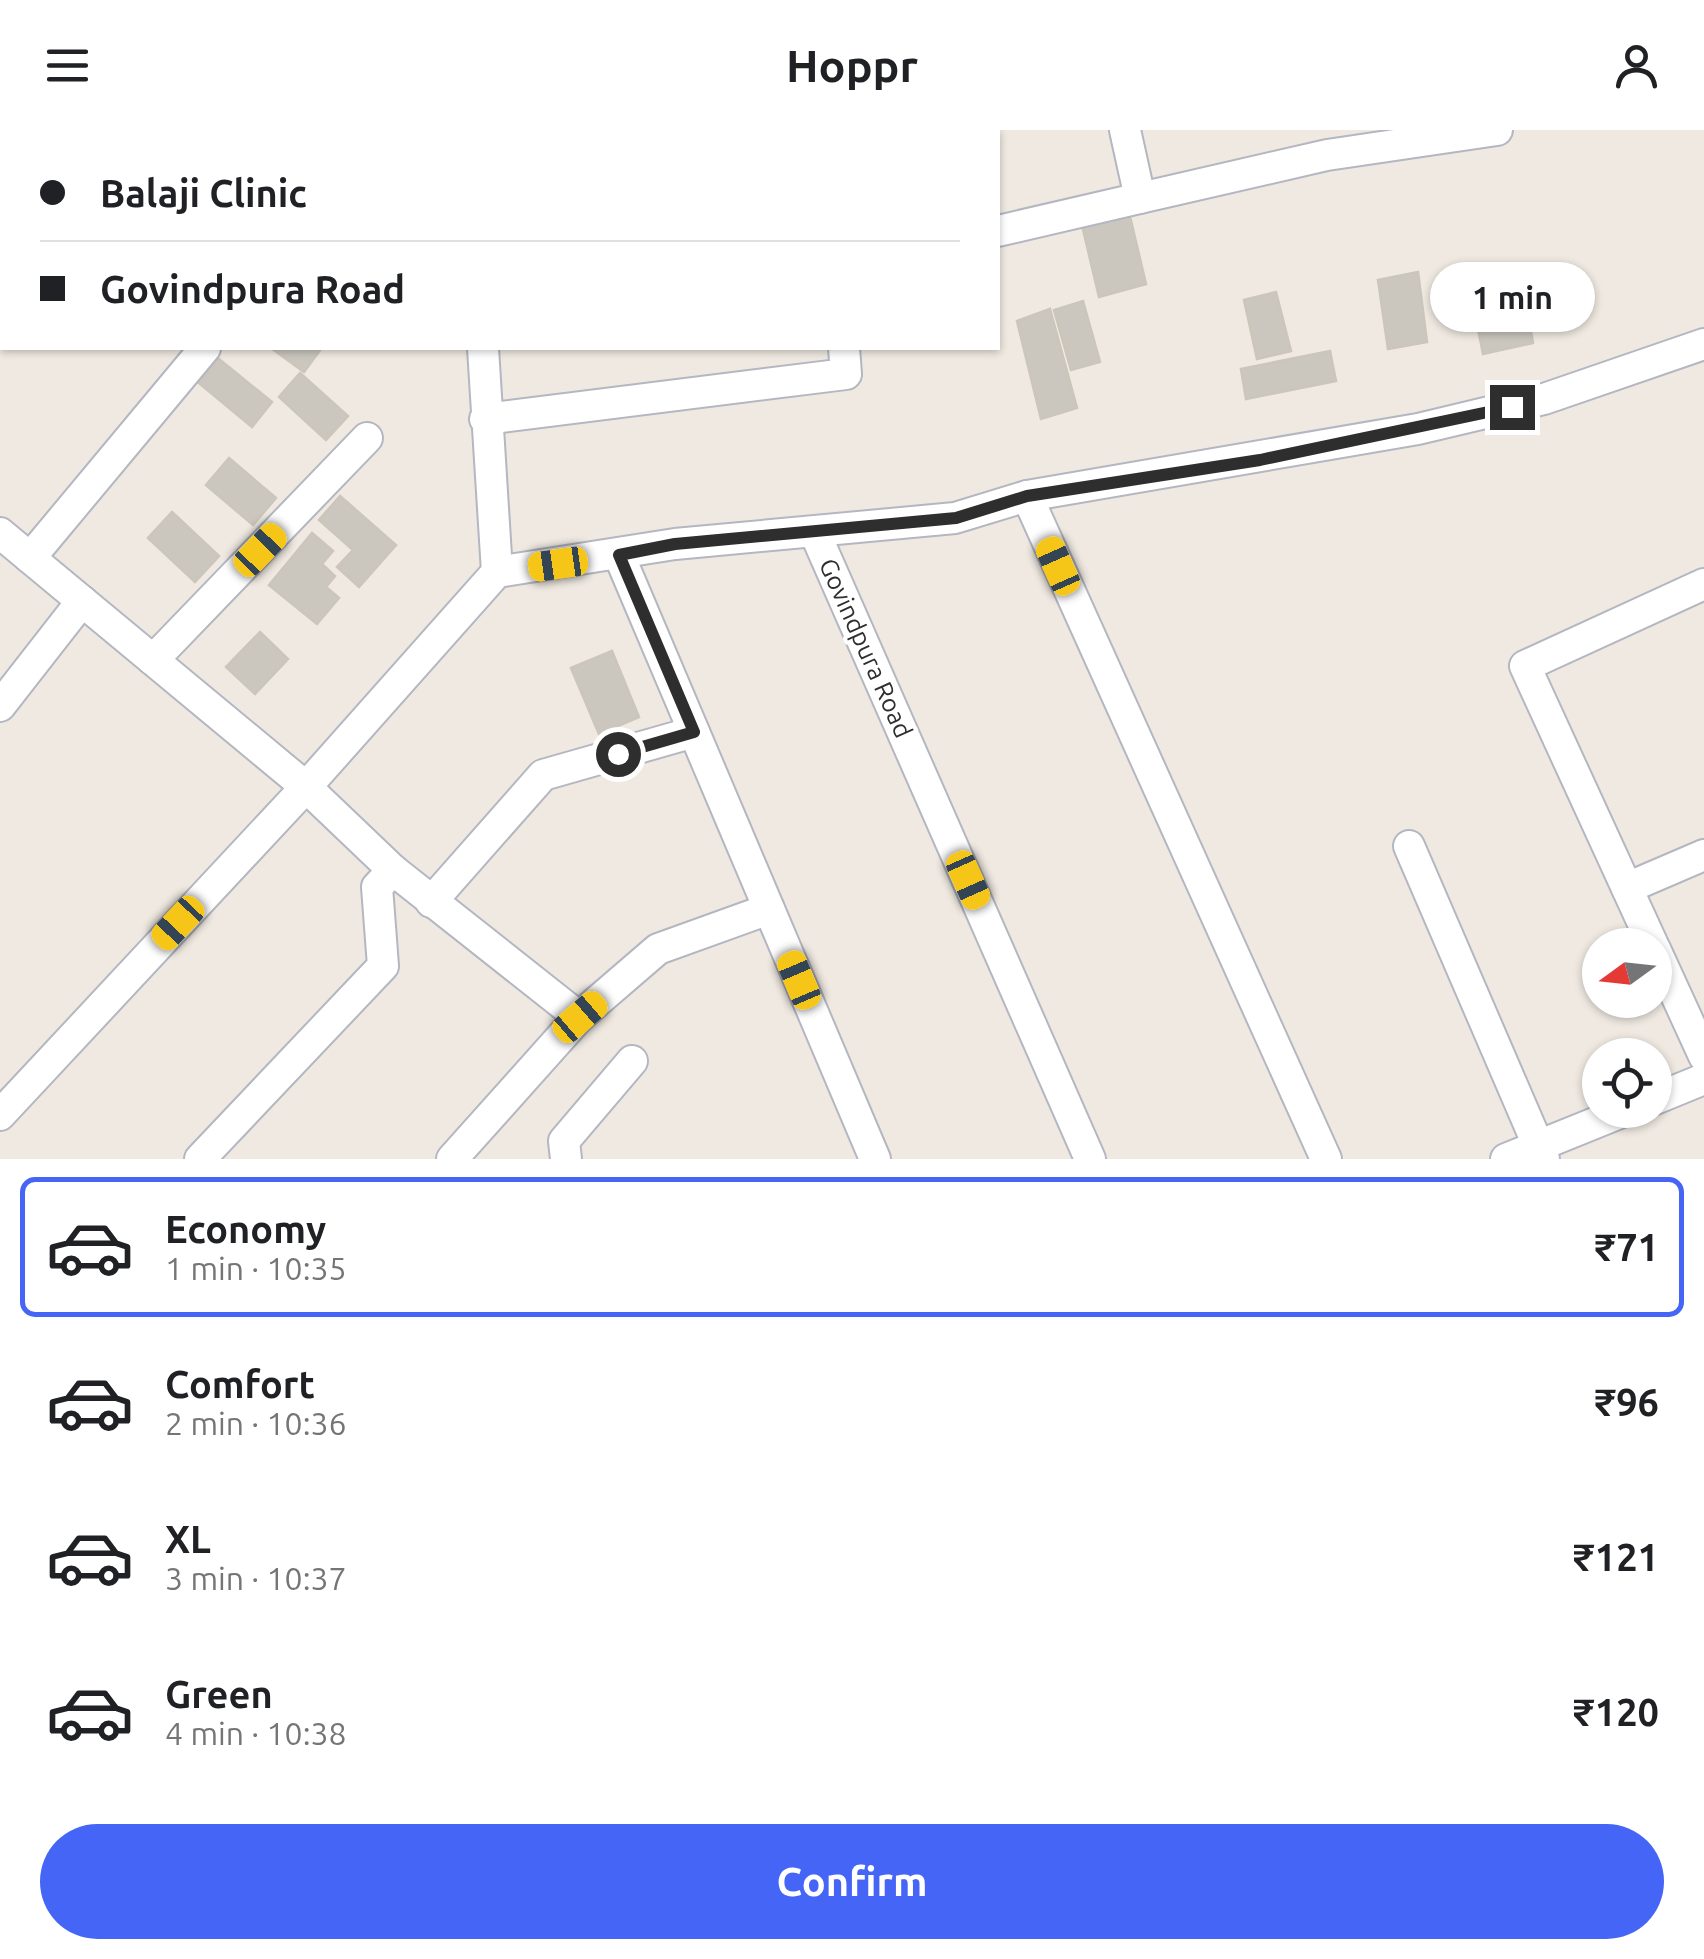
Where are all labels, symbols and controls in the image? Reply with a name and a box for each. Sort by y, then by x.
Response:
icon: menu [40,38,95,93]
icon: person [1609,38,1664,93]
text: Hoppr [786,40,918,91]
text: Balaji Clinic [100,172,307,214]
callout: 1 min [1430,262,1594,332]
text: Govindpura Road [100,268,405,310]
text: 1 min [1472,279,1553,315]
route end [1490,385,1535,430]
car [228,518,292,582]
car [1032,532,1084,600]
car [526,545,590,583]
street label: Govindpura Road [814,554,918,742]
route start [596,732,641,777]
car [942,846,994,914]
car [147,891,209,955]
north arrow [1582,928,1672,1018]
map controls [1582,928,1672,1128]
car [773,947,825,1013]
car [548,986,612,1048]
button: locate [1582,1038,1672,1128]
icon: car [45,1202,135,1292]
text: Economy [165,1208,326,1250]
text: ₹71 [1595,1226,1659,1268]
text: 1 min · 10:35 [165,1250,347,1286]
icon: car [45,1357,135,1447]
text: Comfort [165,1363,315,1405]
text: ₹96 [1595,1381,1659,1423]
text: 2 min · 10:36 [165,1405,347,1441]
icon: car [45,1512,135,1602]
text: XL [165,1518,211,1560]
text: ₹121 [1573,1536,1659,1578]
text: 3 min · 10:37 [165,1560,347,1596]
icon: car [45,1667,135,1757]
text: Green [165,1673,273,1715]
text: ₹120 [1573,1691,1659,1733]
text: 4 min · 10:38 [165,1715,347,1751]
button: Confirm [40,1824,1664,1939]

